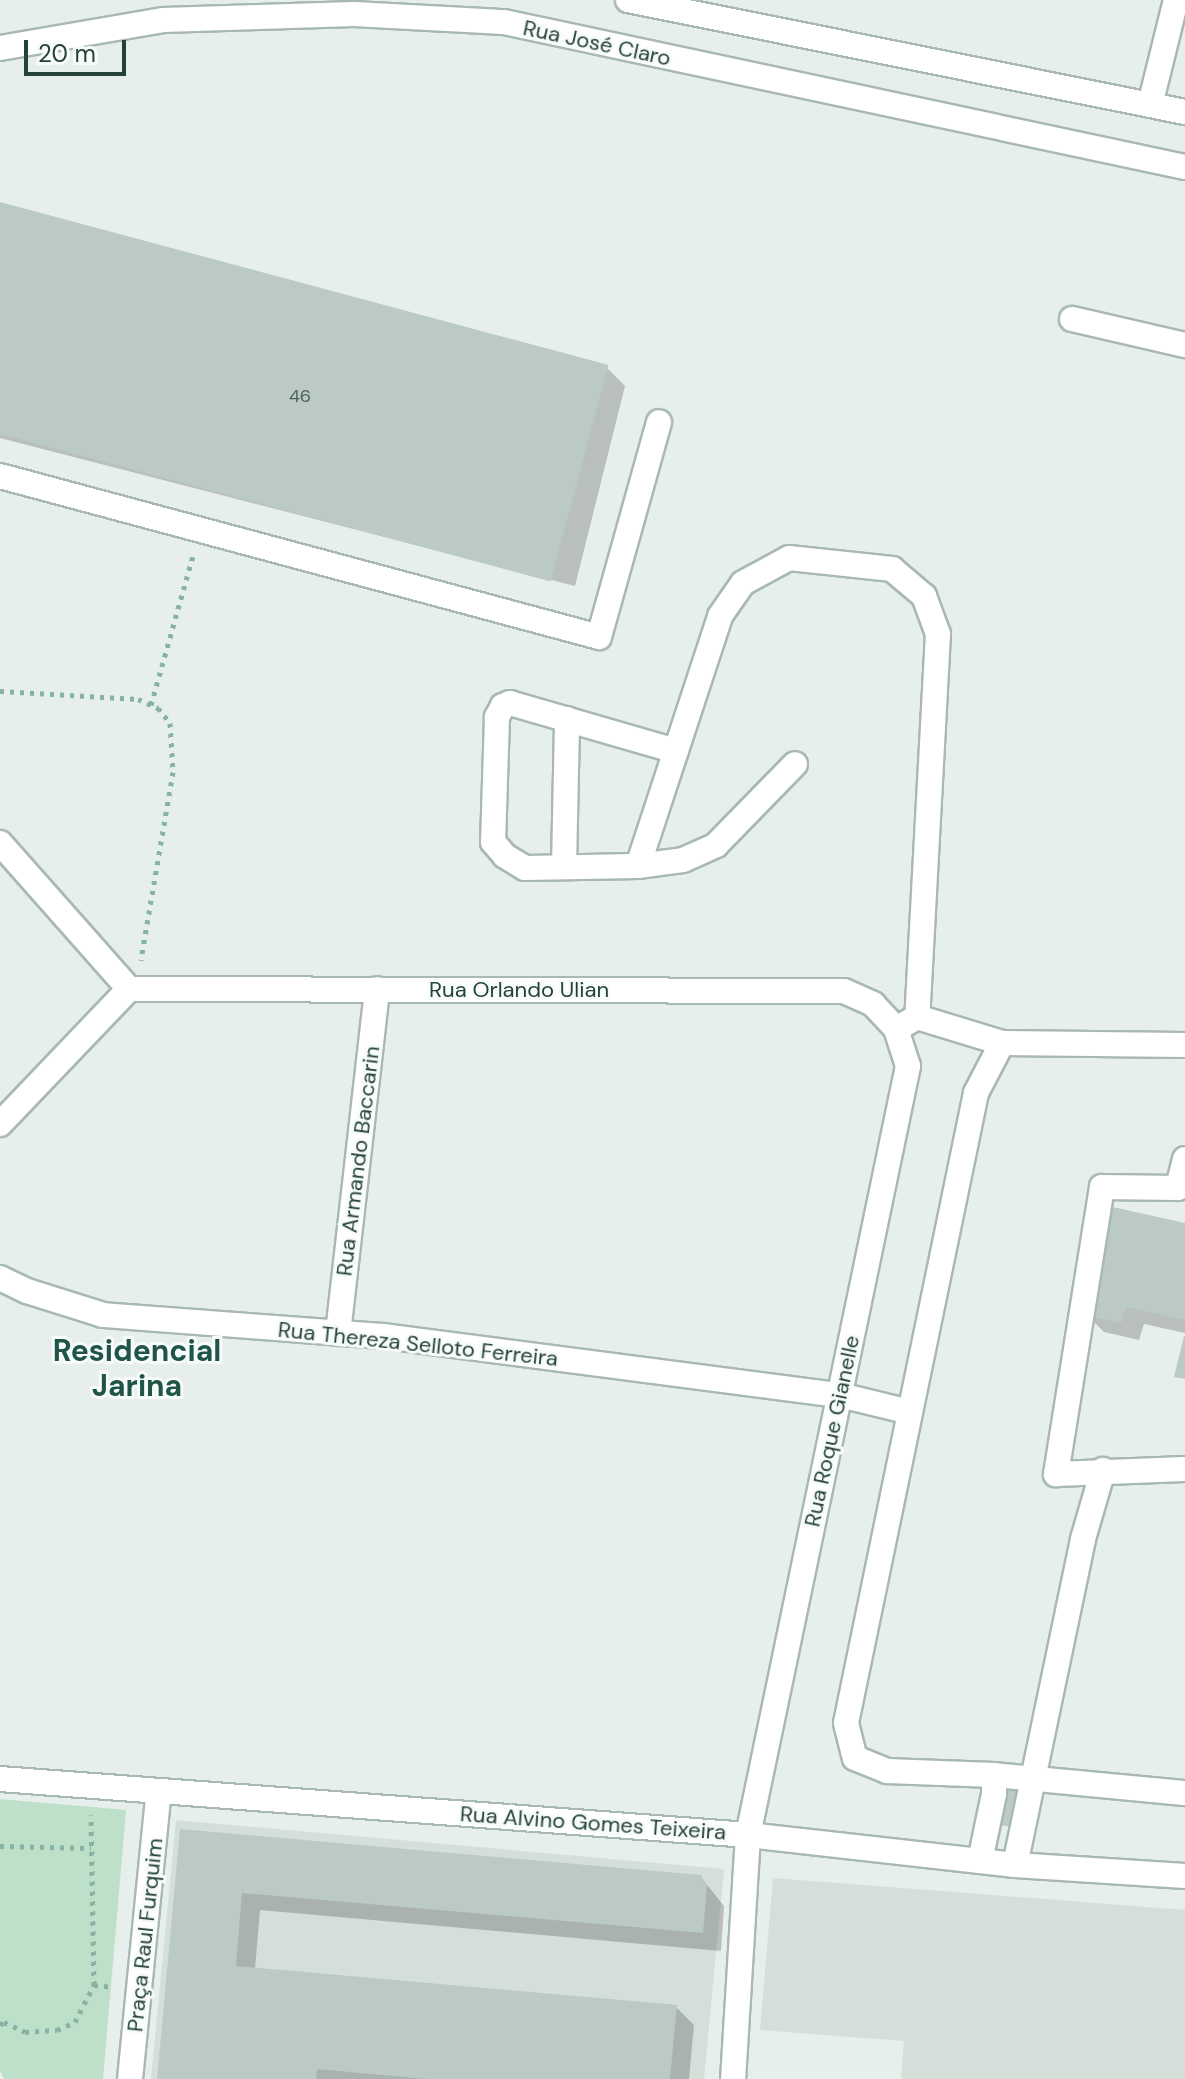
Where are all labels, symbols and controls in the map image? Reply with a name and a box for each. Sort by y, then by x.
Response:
street label: Rua José Claro [521,14,673,72]
scale bar [28,24,130,74]
text: 20 m [38,38,96,69]
house number: 46 [289,385,311,407]
street label: Rua Orlando Ulian [429,977,609,1003]
street label: Rua Armando Baccarin [331,1044,385,1278]
street label: Rua Thereza Selloto Ferreira [277,1316,559,1372]
district label: Residencial Jarina [53,1333,221,1404]
street label: Rua Roque Gianelle [799,1333,865,1529]
street label: Rua Alvino Gomes Teixeira [459,1801,727,1845]
street label: Praça Raul Furquim [122,1837,168,2033]

